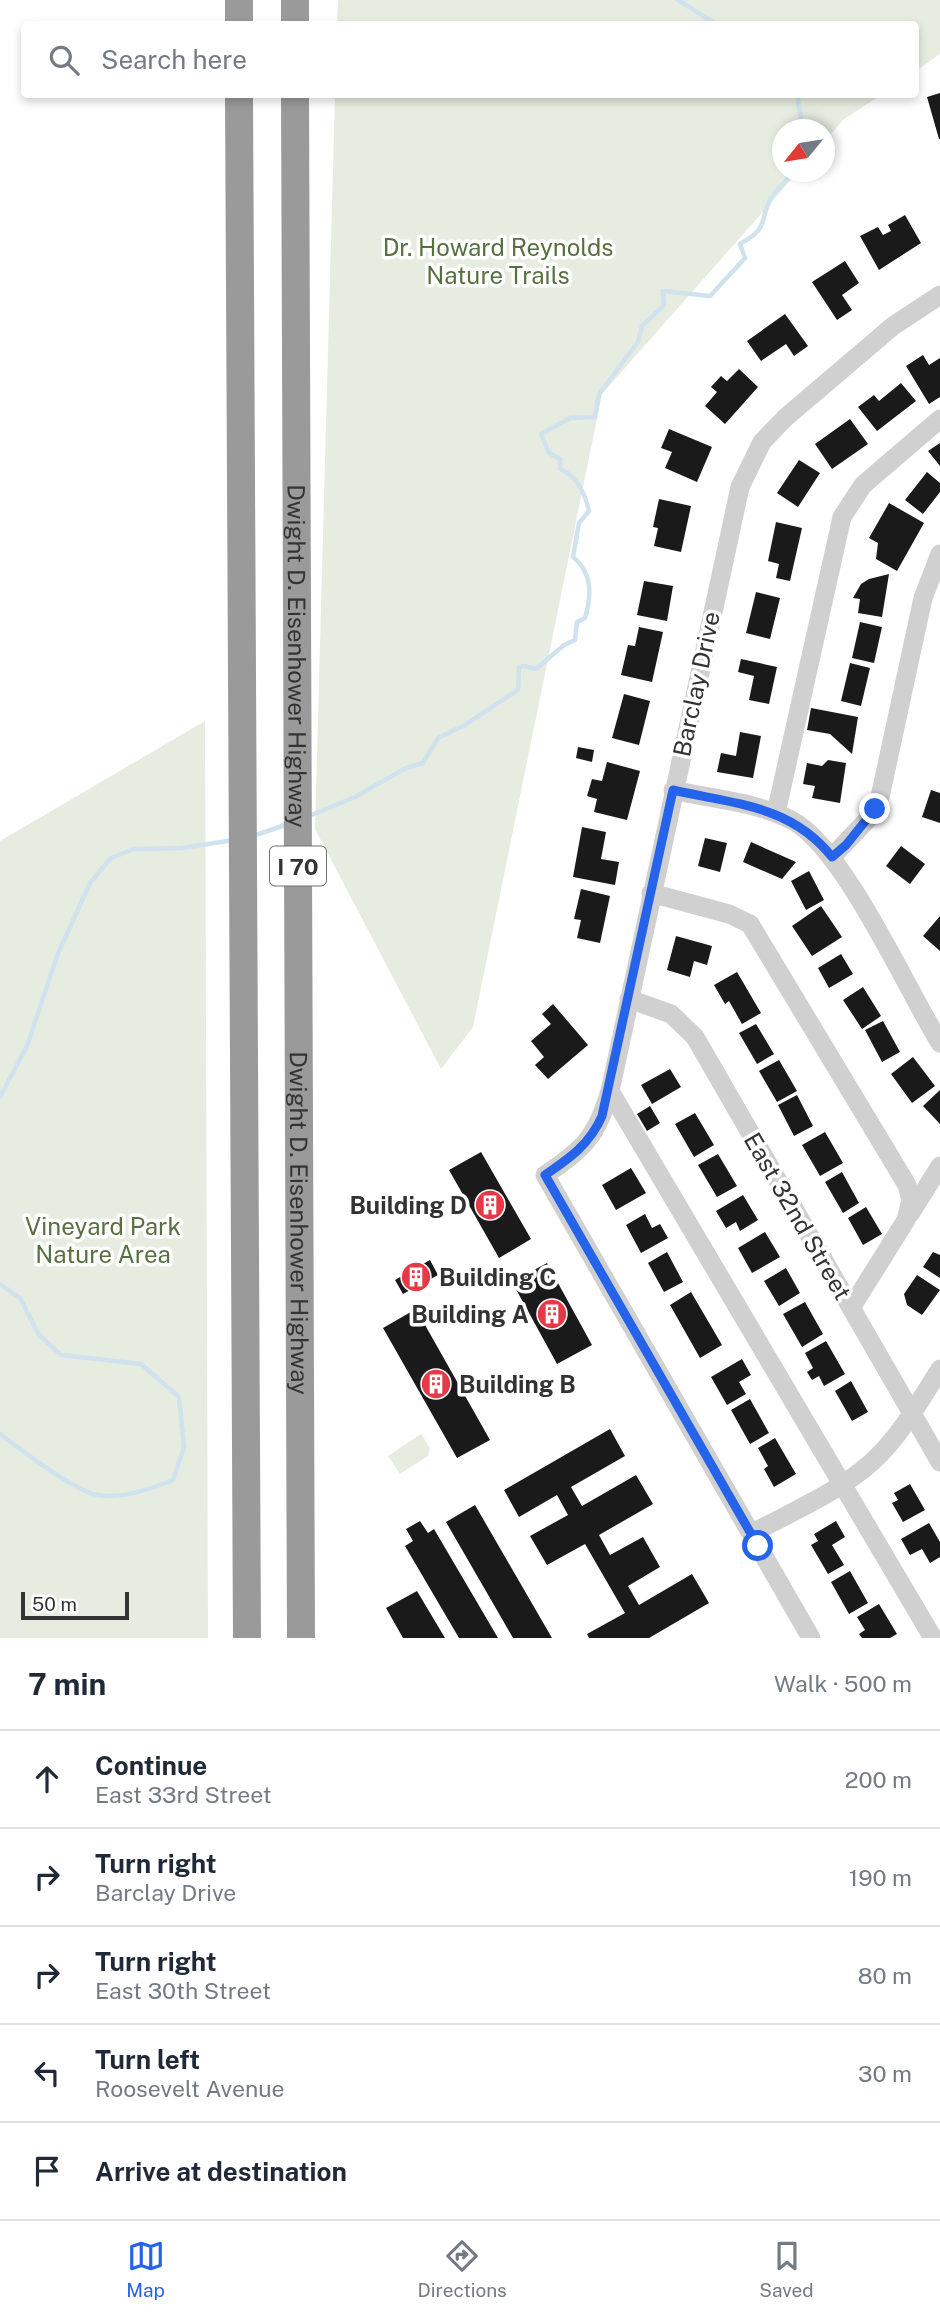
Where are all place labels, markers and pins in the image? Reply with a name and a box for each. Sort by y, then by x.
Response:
building icon: Building D [473,1188,507,1222]
place label: Building D [349,1191,467,1219]
building icon: Building C [399,1260,433,1294]
place label: Building C [439,1263,557,1291]
building icon: Building A [535,1297,569,1331]
place label: Building A [411,1300,529,1328]
building icon: Building B [419,1367,453,1401]
place label: Building B [459,1370,576,1398]

